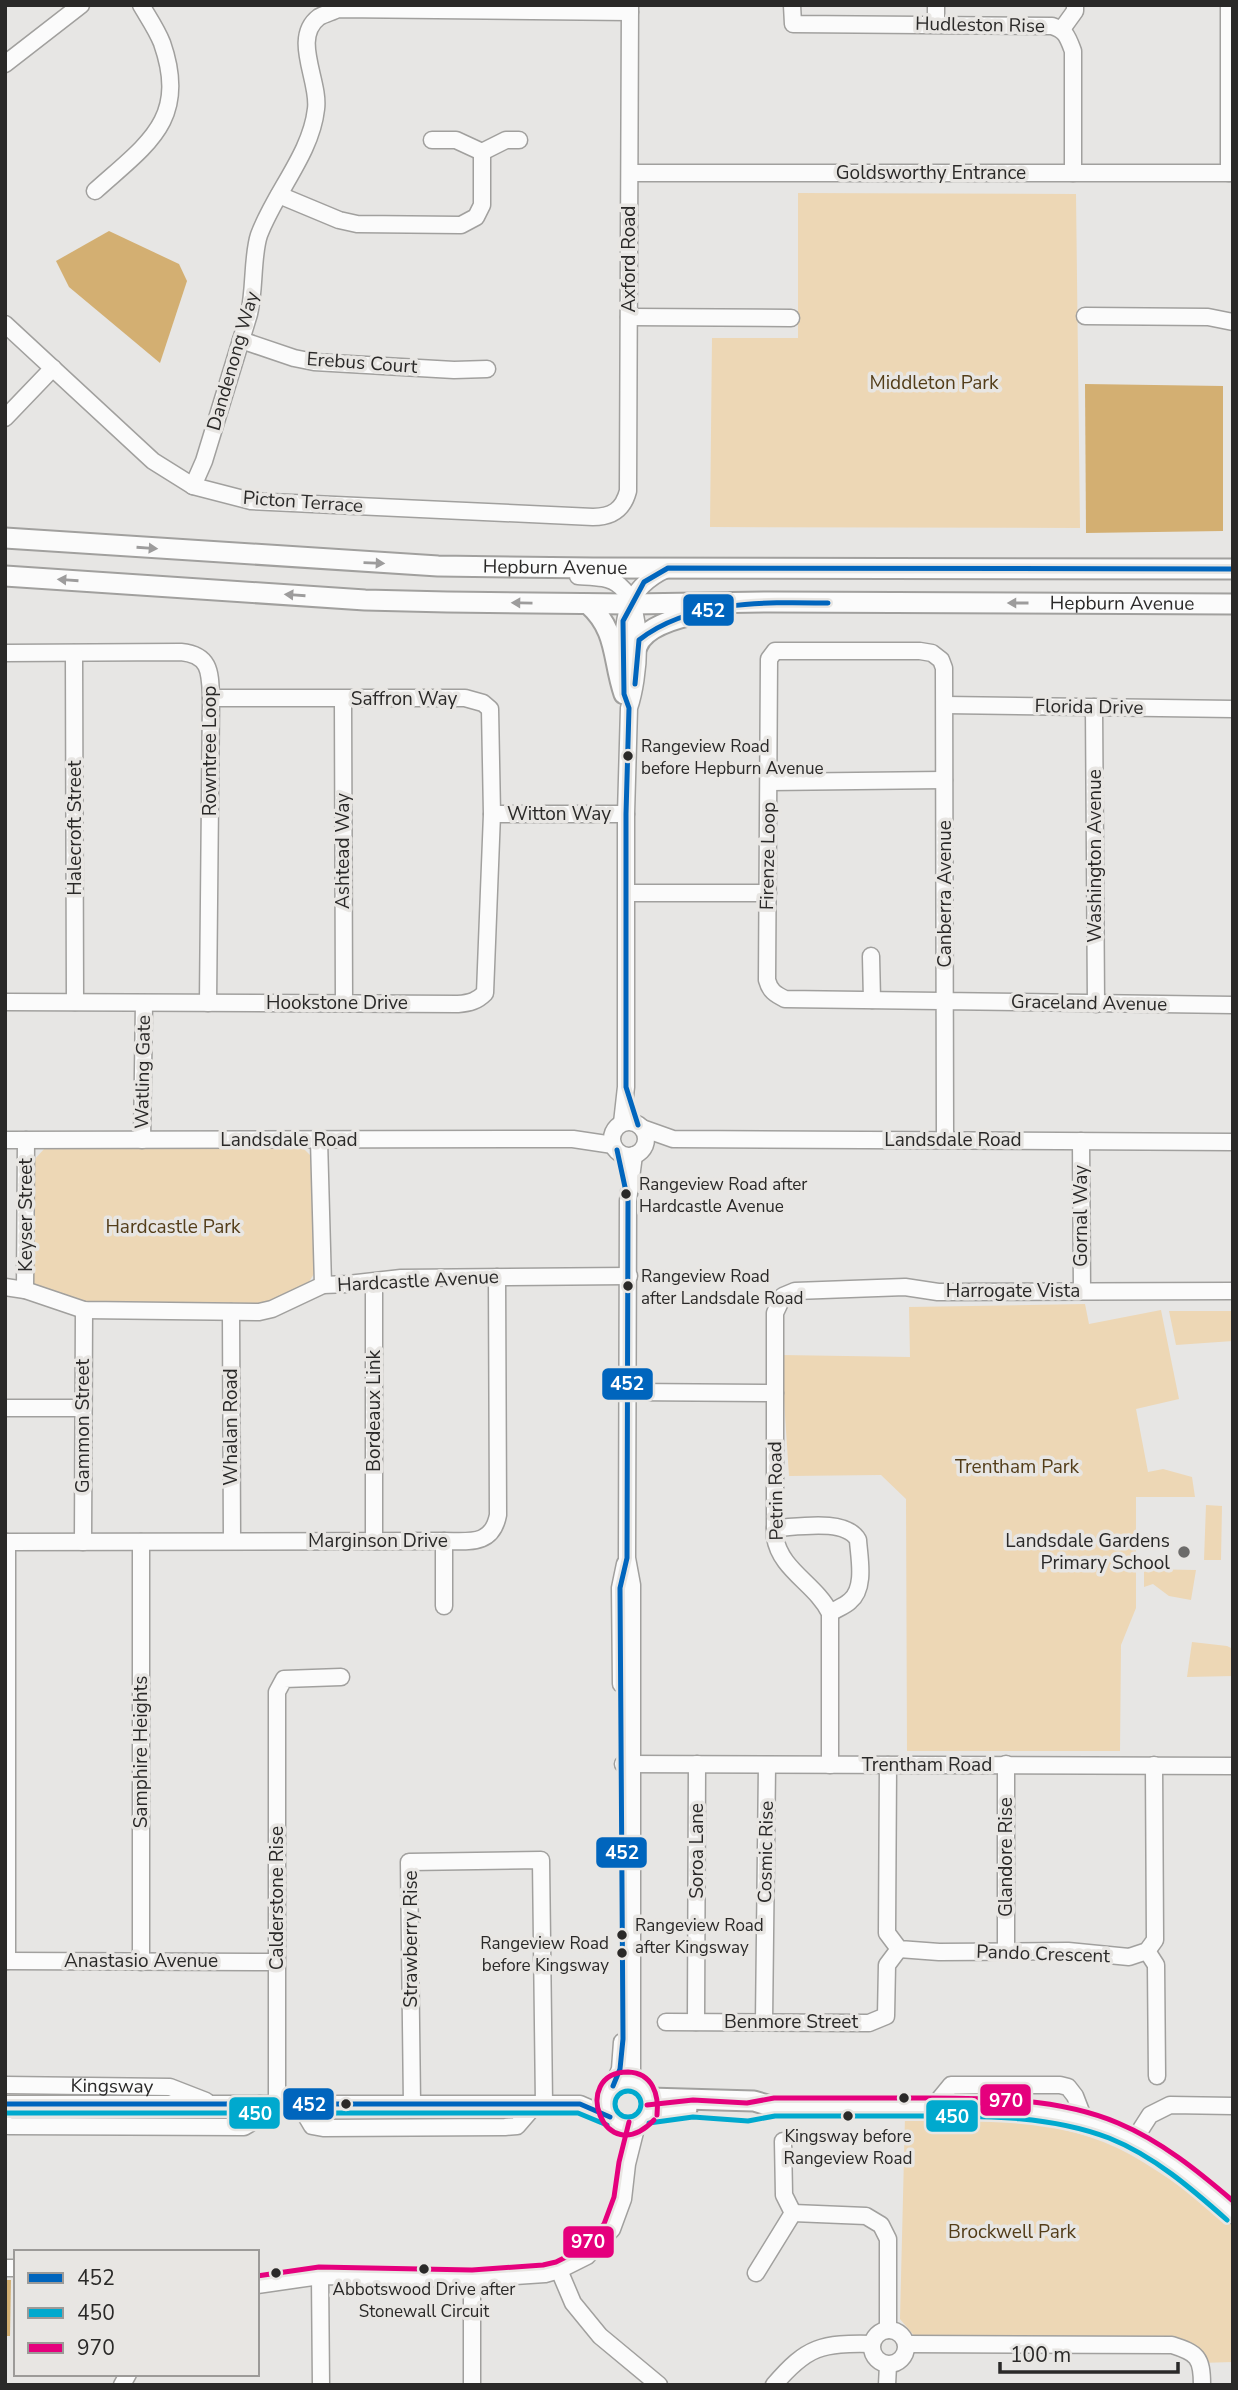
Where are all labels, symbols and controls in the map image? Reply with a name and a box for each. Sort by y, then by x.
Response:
street label: Hudleston Rise [915,11,1045,39]
street label: Goldsworthy Entrance [836,160,1026,186]
street label: Axford Road [616,206,642,312]
street label: Dandenong Way [201,288,265,434]
street label: Erebus Court [306,346,419,380]
park label: Middleton Park [869,370,999,396]
street label: Picton Terrace [242,485,364,519]
one-way arrow [136,543,158,554]
street label: Hepburn Avenue [483,554,627,581]
one-way arrow [363,557,385,568]
one-way arrow [57,574,79,585]
one-way arrow [284,589,306,600]
street label: Hepburn Avenue [1050,590,1195,617]
line badge: 452 [682,593,735,627]
one-way arrow [511,597,533,609]
text: 452 [691,598,725,624]
one-way arrow [1006,598,1028,609]
street label: Rowntree Loop [197,686,223,816]
street label: Saffron Way [351,686,458,712]
street label: Florida Drive [1034,693,1144,721]
place label: Rangeview Road before Hepburn Avenue [641,735,824,780]
marker: Rangeview Road before Hepburn Avenue [621,749,635,763]
street label: Halecroft Street [62,760,88,896]
street label: Washington Avenue [1082,769,1108,943]
street label: Ashtead Way [330,793,356,909]
street label: Witton Way [507,801,611,827]
street label: Firenze Loop [754,802,782,910]
street label: Canberra Avenue [932,820,958,968]
street label: Graceland Avenue [1011,989,1167,1017]
street label: Hookstone Drive [266,990,408,1016]
street label: Watling Gate [129,1015,157,1129]
street label: Landsdale Road [220,1127,358,1153]
street label: Landsdale Road [884,1127,1022,1153]
street label: Keyser Street [13,1158,39,1272]
street label: Gornal Way [1068,1165,1094,1267]
place label: Rangeview Road after Hardcastle Avenue [639,1173,807,1218]
marker: Rangeview Road after Hardcastle Avenue [619,1187,633,1201]
park label: Hardcastle Park [105,1214,241,1240]
street label: Hardcastle Avenue [336,1264,500,1298]
place label: Rangeview Road after Landsdale Road [641,1265,803,1310]
street label: Harrogate Vista [946,1278,1080,1304]
marker: Rangeview Road after Landsdale Road [621,1279,635,1293]
street label: Bordeaux Link [361,1350,387,1472]
street label: Gammon Street [70,1358,96,1493]
line badge: 452 [601,1367,654,1401]
street label: Whalan Road [218,1368,244,1486]
text: 452 [610,1371,644,1397]
street label: Petrin Road [762,1441,790,1541]
park label: Trentham Park [955,1454,1080,1480]
street label: Marginson Drive [308,1528,448,1554]
place label: Landsdale Gardens Primary School [1005,1528,1170,1576]
marker: Landsdale Gardens Primary School [1176,1544,1192,1560]
street label: Samphire Heights [128,1676,154,1828]
street label: Trentham Road [862,1752,992,1778]
street label: Glandore Rise [993,1797,1019,1917]
street label: Cosmic Rise [752,1801,780,1903]
street label: Soroa Lane [684,1803,710,1899]
street label: Calderstone Rise [264,1826,290,1970]
line badge: 452 [595,1836,648,1869]
text: 452 [605,1840,639,1866]
street label: Strawberry Rise [398,1870,424,2008]
place label: Rangeview Road after Kingsway [635,1914,764,1959]
marker: Rangeview Road after Kingsway [615,1928,629,1942]
place label: Rangeview Road before Kingsway [480,1932,609,1977]
street label: Pando Crescent [976,1939,1111,1969]
marker: Rangeview Road before Kingsway [615,1946,629,1960]
street label: Anastasio Avenue [64,1948,218,1974]
street label: Benmore Street [724,2009,858,2035]
street label: Kingsway [70,2073,154,2100]
line badge: 970 [979,2083,1032,2117]
line badge: 452 [282,2087,335,2121]
text: 970 [989,2088,1023,2114]
unlabelled marker [897,2091,911,2105]
text: 452 [292,2092,326,2118]
line badge: 450 [228,2096,281,2130]
unlabelled marker [339,2097,353,2111]
line badge: 450 [925,2099,979,2133]
text: 450 [238,2101,272,2127]
text: 450 [935,2104,969,2130]
marker: Kingsway before Rangeview Road [841,2109,855,2123]
place label: Kingsway before Rangeview Road [784,2125,912,2170]
park label: Brockwell Park [948,2219,1077,2245]
line badge: 970 [562,2225,615,2259]
text: 970 [571,2229,605,2255]
legend [14,2250,259,2376]
marker: Abbotswood Drive after Stonewall Circuit [417,2262,431,2276]
text: 452 [77,2264,115,2292]
unlabelled marker [269,2266,283,2280]
place label: Abbotswood Drive after Stonewall Circuit [333,2278,515,2323]
text: 450 [77,2299,115,2327]
scale bar [1000,2330,1178,2374]
text: 970 [77,2334,115,2362]
text: 100 m [1010,2341,1071,2369]

